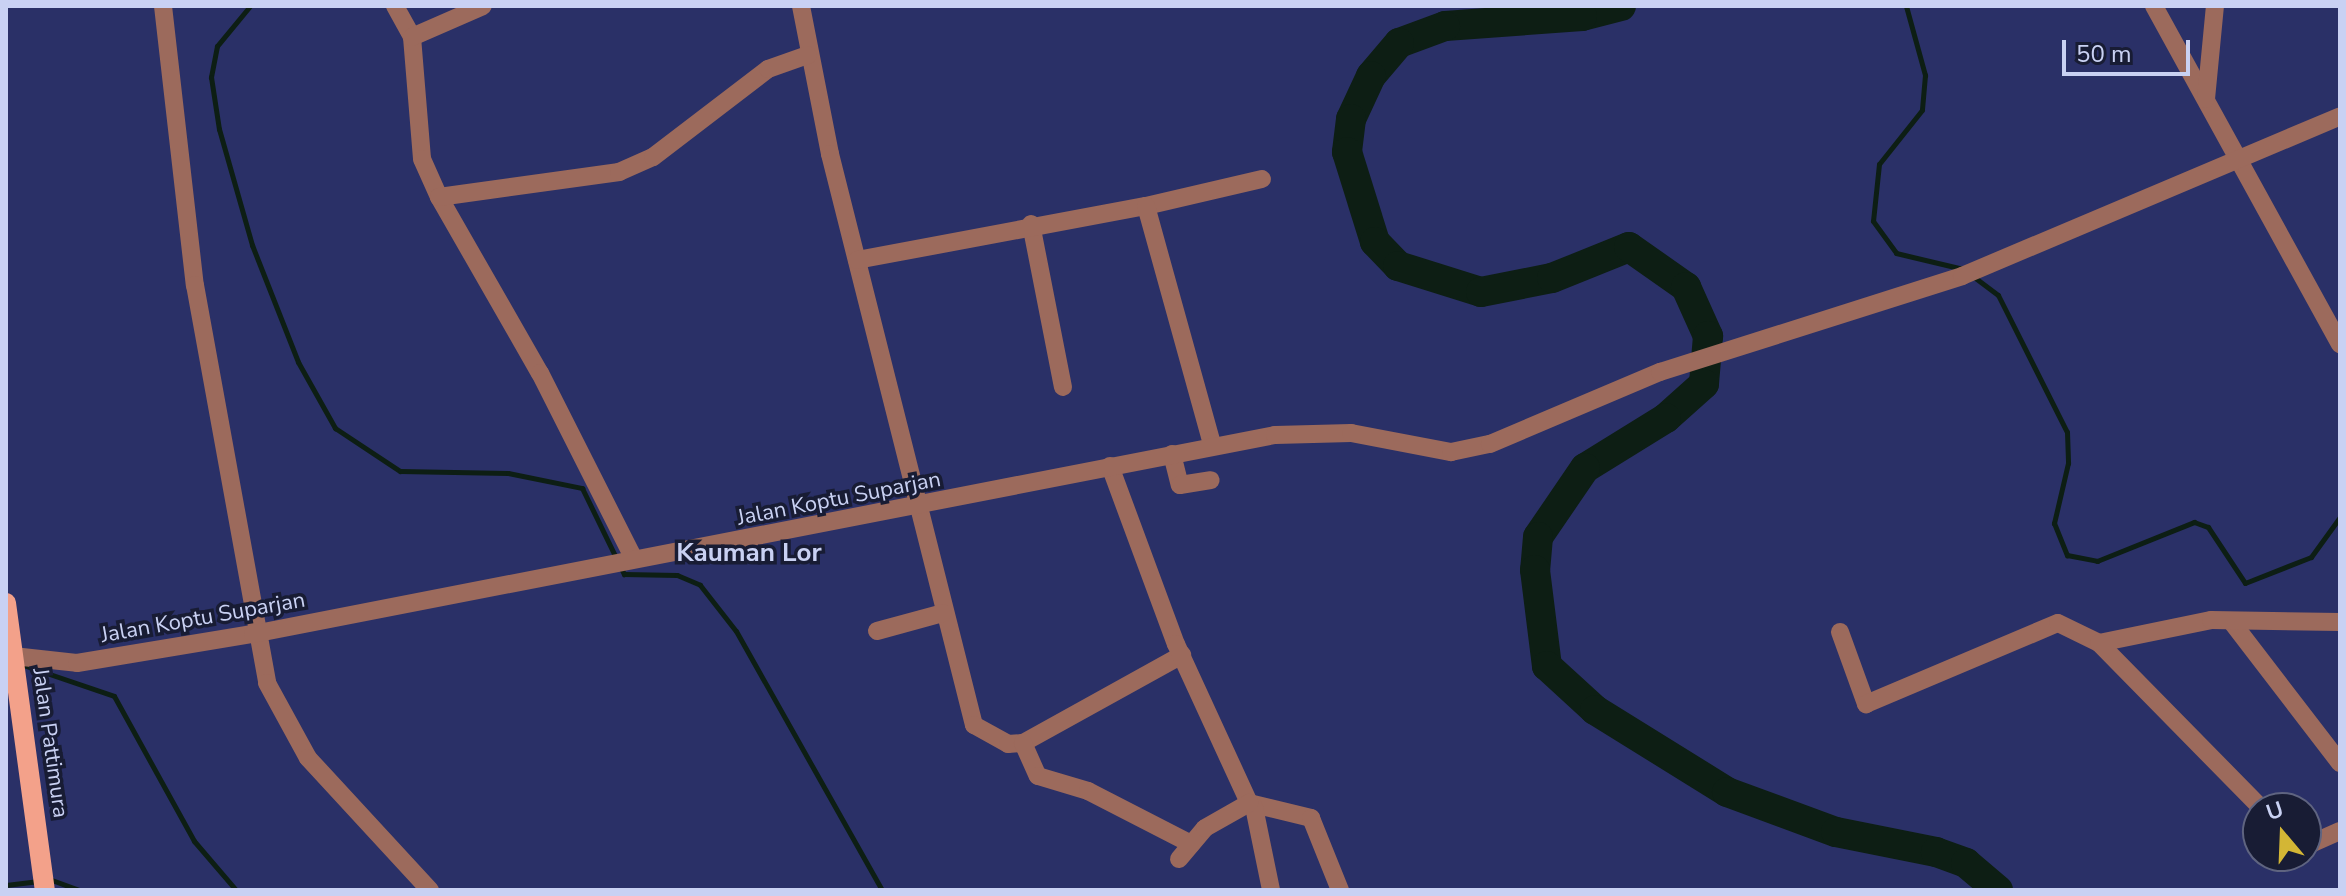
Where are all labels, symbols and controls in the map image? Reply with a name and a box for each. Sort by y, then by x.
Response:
scale bar [2066,24,2194,74]
text: 50 m [2076,38,2132,70]
street label: Jalan Koptu Suparjan [735,466,943,532]
district label: Kauman Lor [676,537,822,569]
street label: Jalan Koptu Suparjan [99,587,307,649]
street label: Jalan Pattimura [26,666,74,820]
north arrow [2242,792,2322,872]
text: U [2262,794,2287,828]

